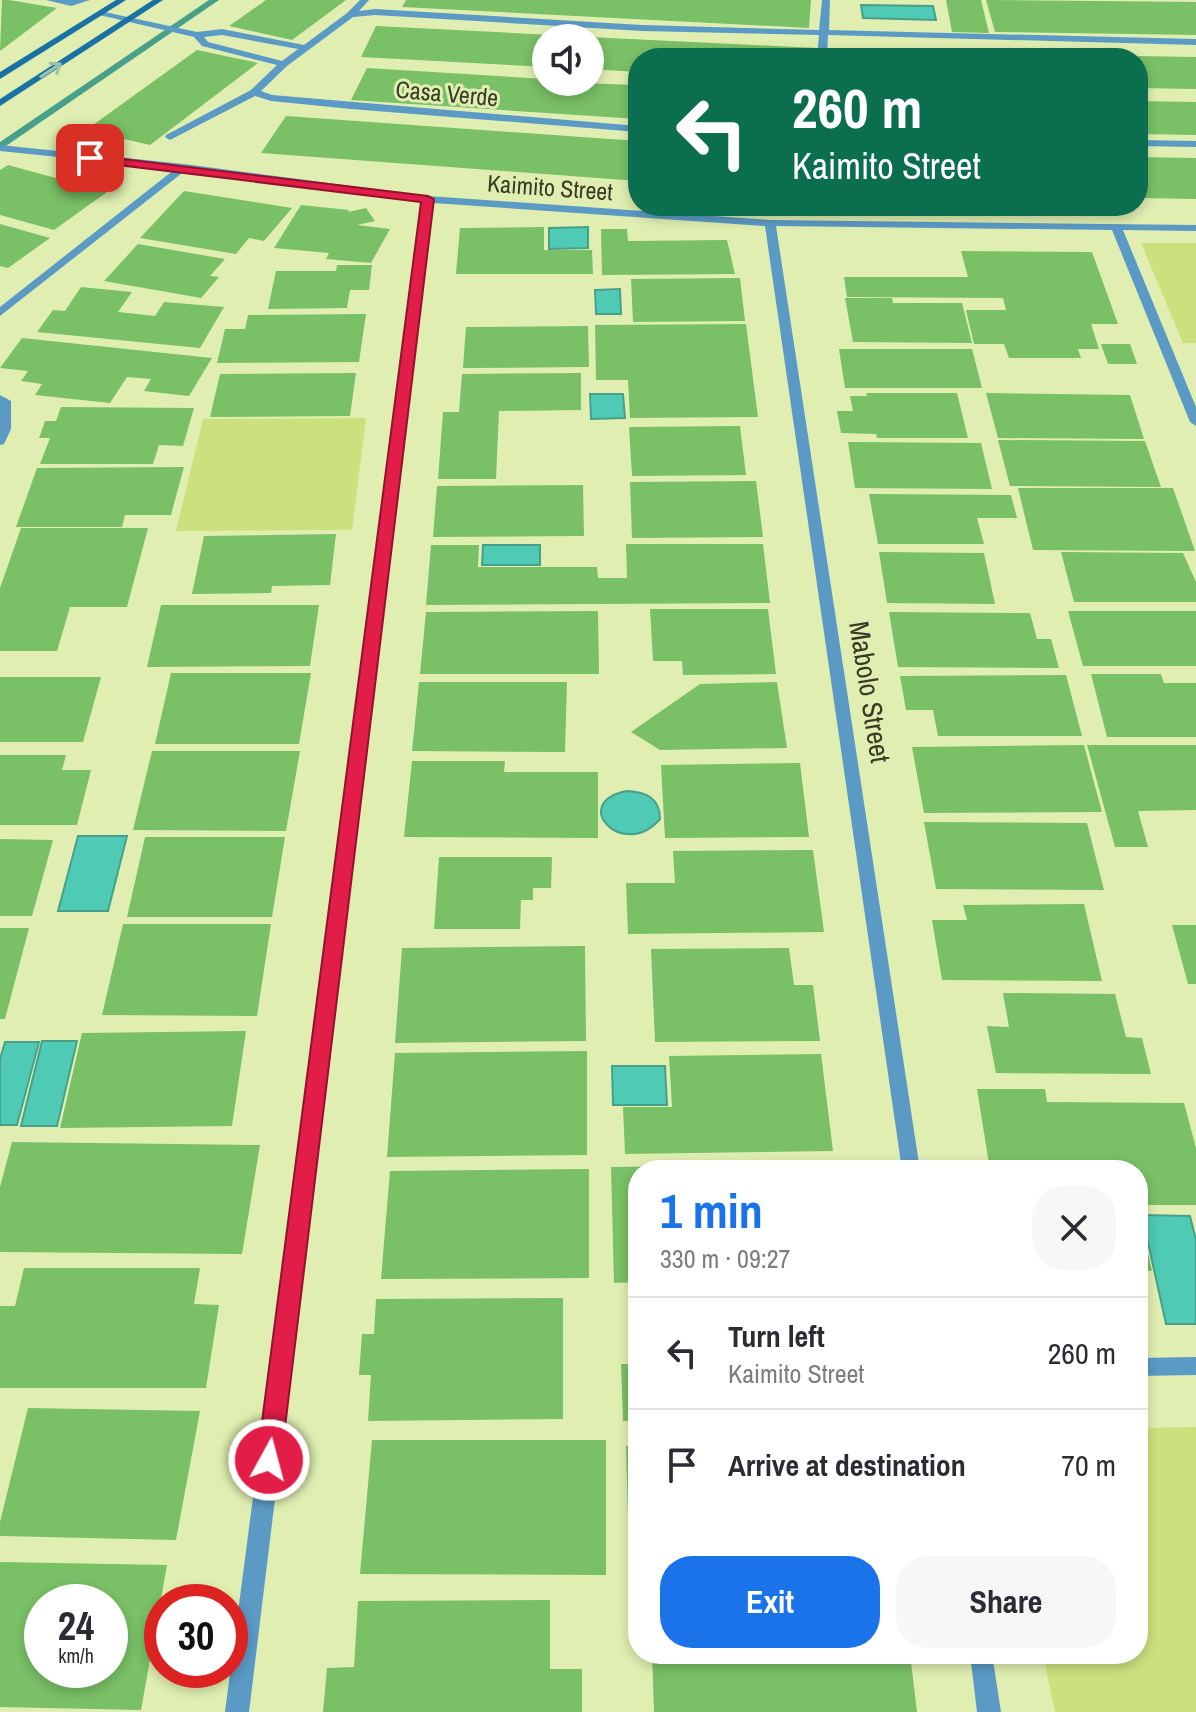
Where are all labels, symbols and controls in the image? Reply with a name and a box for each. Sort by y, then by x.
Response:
map controls [532,24,604,96]
button: sound [532,24,604,96]
one-way arrow [39,61,62,77]
text: 260 m [792,70,922,145]
street label: Casa Verde [394,73,500,113]
icon: left [660,80,764,184]
pin [56,124,124,192]
icon: arrive [68,136,112,180]
text: Kaimito Street [792,142,981,190]
street label: Kaimito Street [486,167,614,207]
street label: Mabolo Street [840,618,900,766]
text: 1 min [660,1178,763,1243]
button: close [1032,1186,1116,1270]
text: 330 m · 09:27 [660,1241,790,1276]
text: Turn left [728,1316,825,1356]
icon: left [660,1331,704,1375]
text: 260 m [1048,1333,1116,1373]
text: Kaimito Street [728,1356,864,1391]
position arrow [227,1418,311,1502]
icon: arrive [660,1443,704,1487]
text: Arrive at destination [728,1445,966,1485]
text: 70 m [1061,1445,1116,1485]
button: Exit [660,1556,880,1648]
button: Share [896,1556,1116,1648]
speed limit sign: 30 [144,1584,248,1688]
text: 24 [58,1599,94,1652]
text: km/h [58,1642,94,1669]

